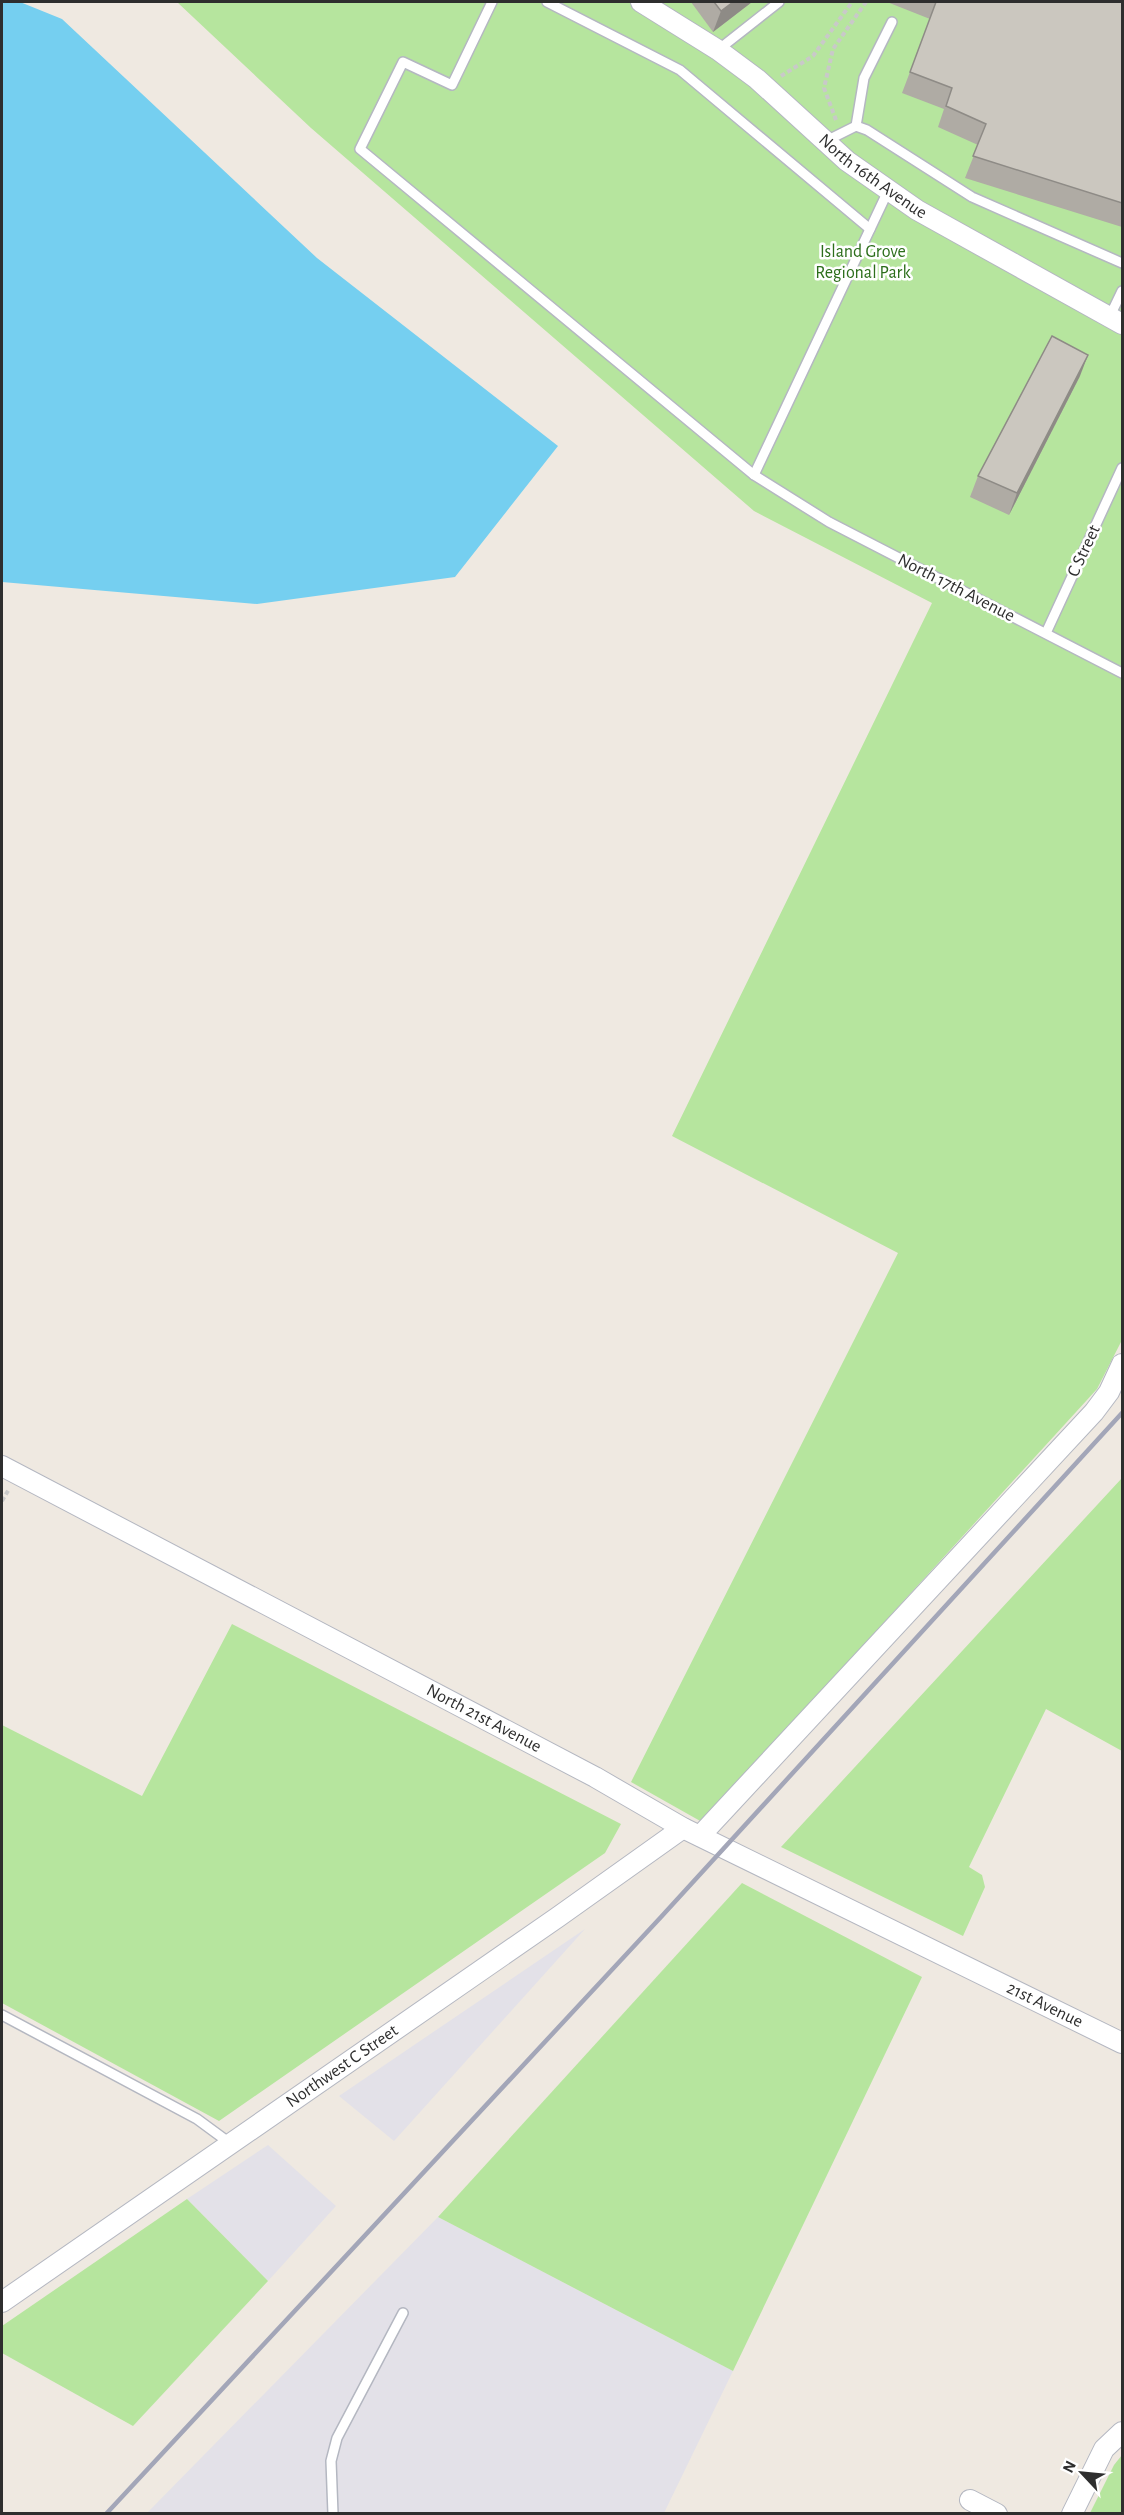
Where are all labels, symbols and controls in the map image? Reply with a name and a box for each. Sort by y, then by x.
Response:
street label: North 16th Avenue [815,131,930,222]
park label: Island Grove Regional Park [815,243,911,282]
street label: C Street [1064,522,1104,580]
street label: North 17th Avenue [895,551,1017,625]
street label: North 21st Avenue [423,1681,544,1756]
street label: 21st Avenue [1004,1979,1086,2031]
street label: Northwest C Street [283,2021,402,2111]
north arrow [1052,2443,1112,2503]
text: N [1060,2458,1079,2475]

